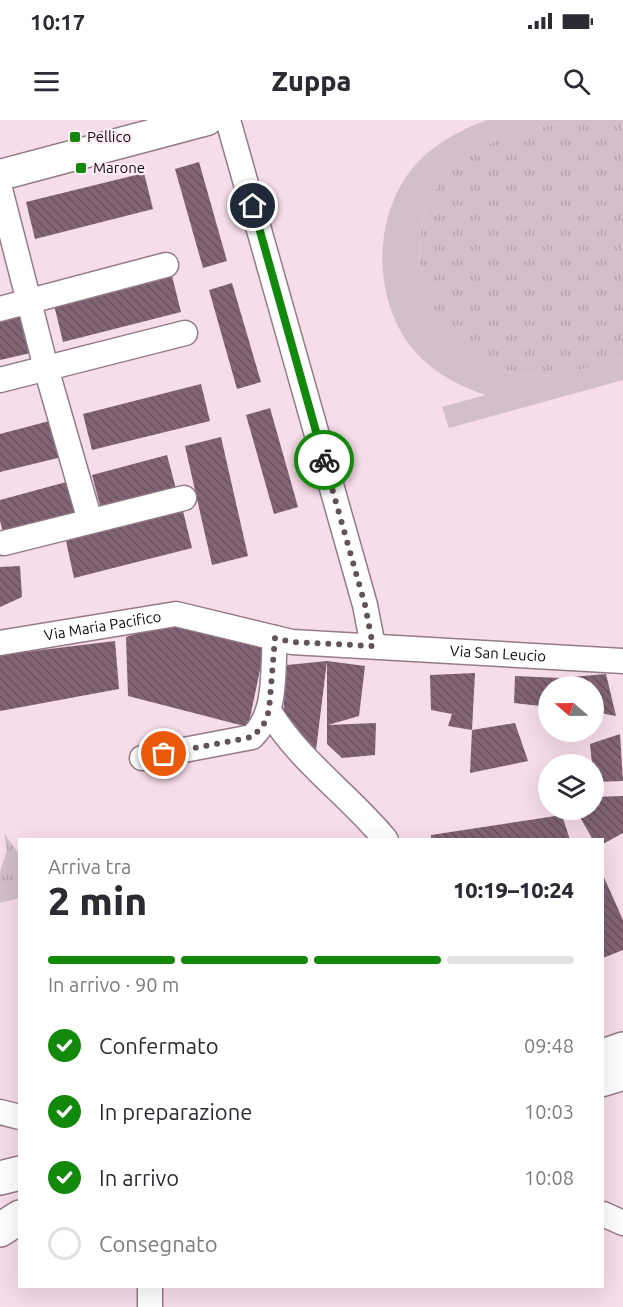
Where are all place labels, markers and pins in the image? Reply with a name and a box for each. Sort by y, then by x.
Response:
place label: Pellico [87,128,131,145]
marker: Pellico [68,130,82,144]
place label: Marone [93,159,145,176]
marker: Marone [74,161,88,175]
pin [227,180,278,231]
pin [138,728,189,779]

